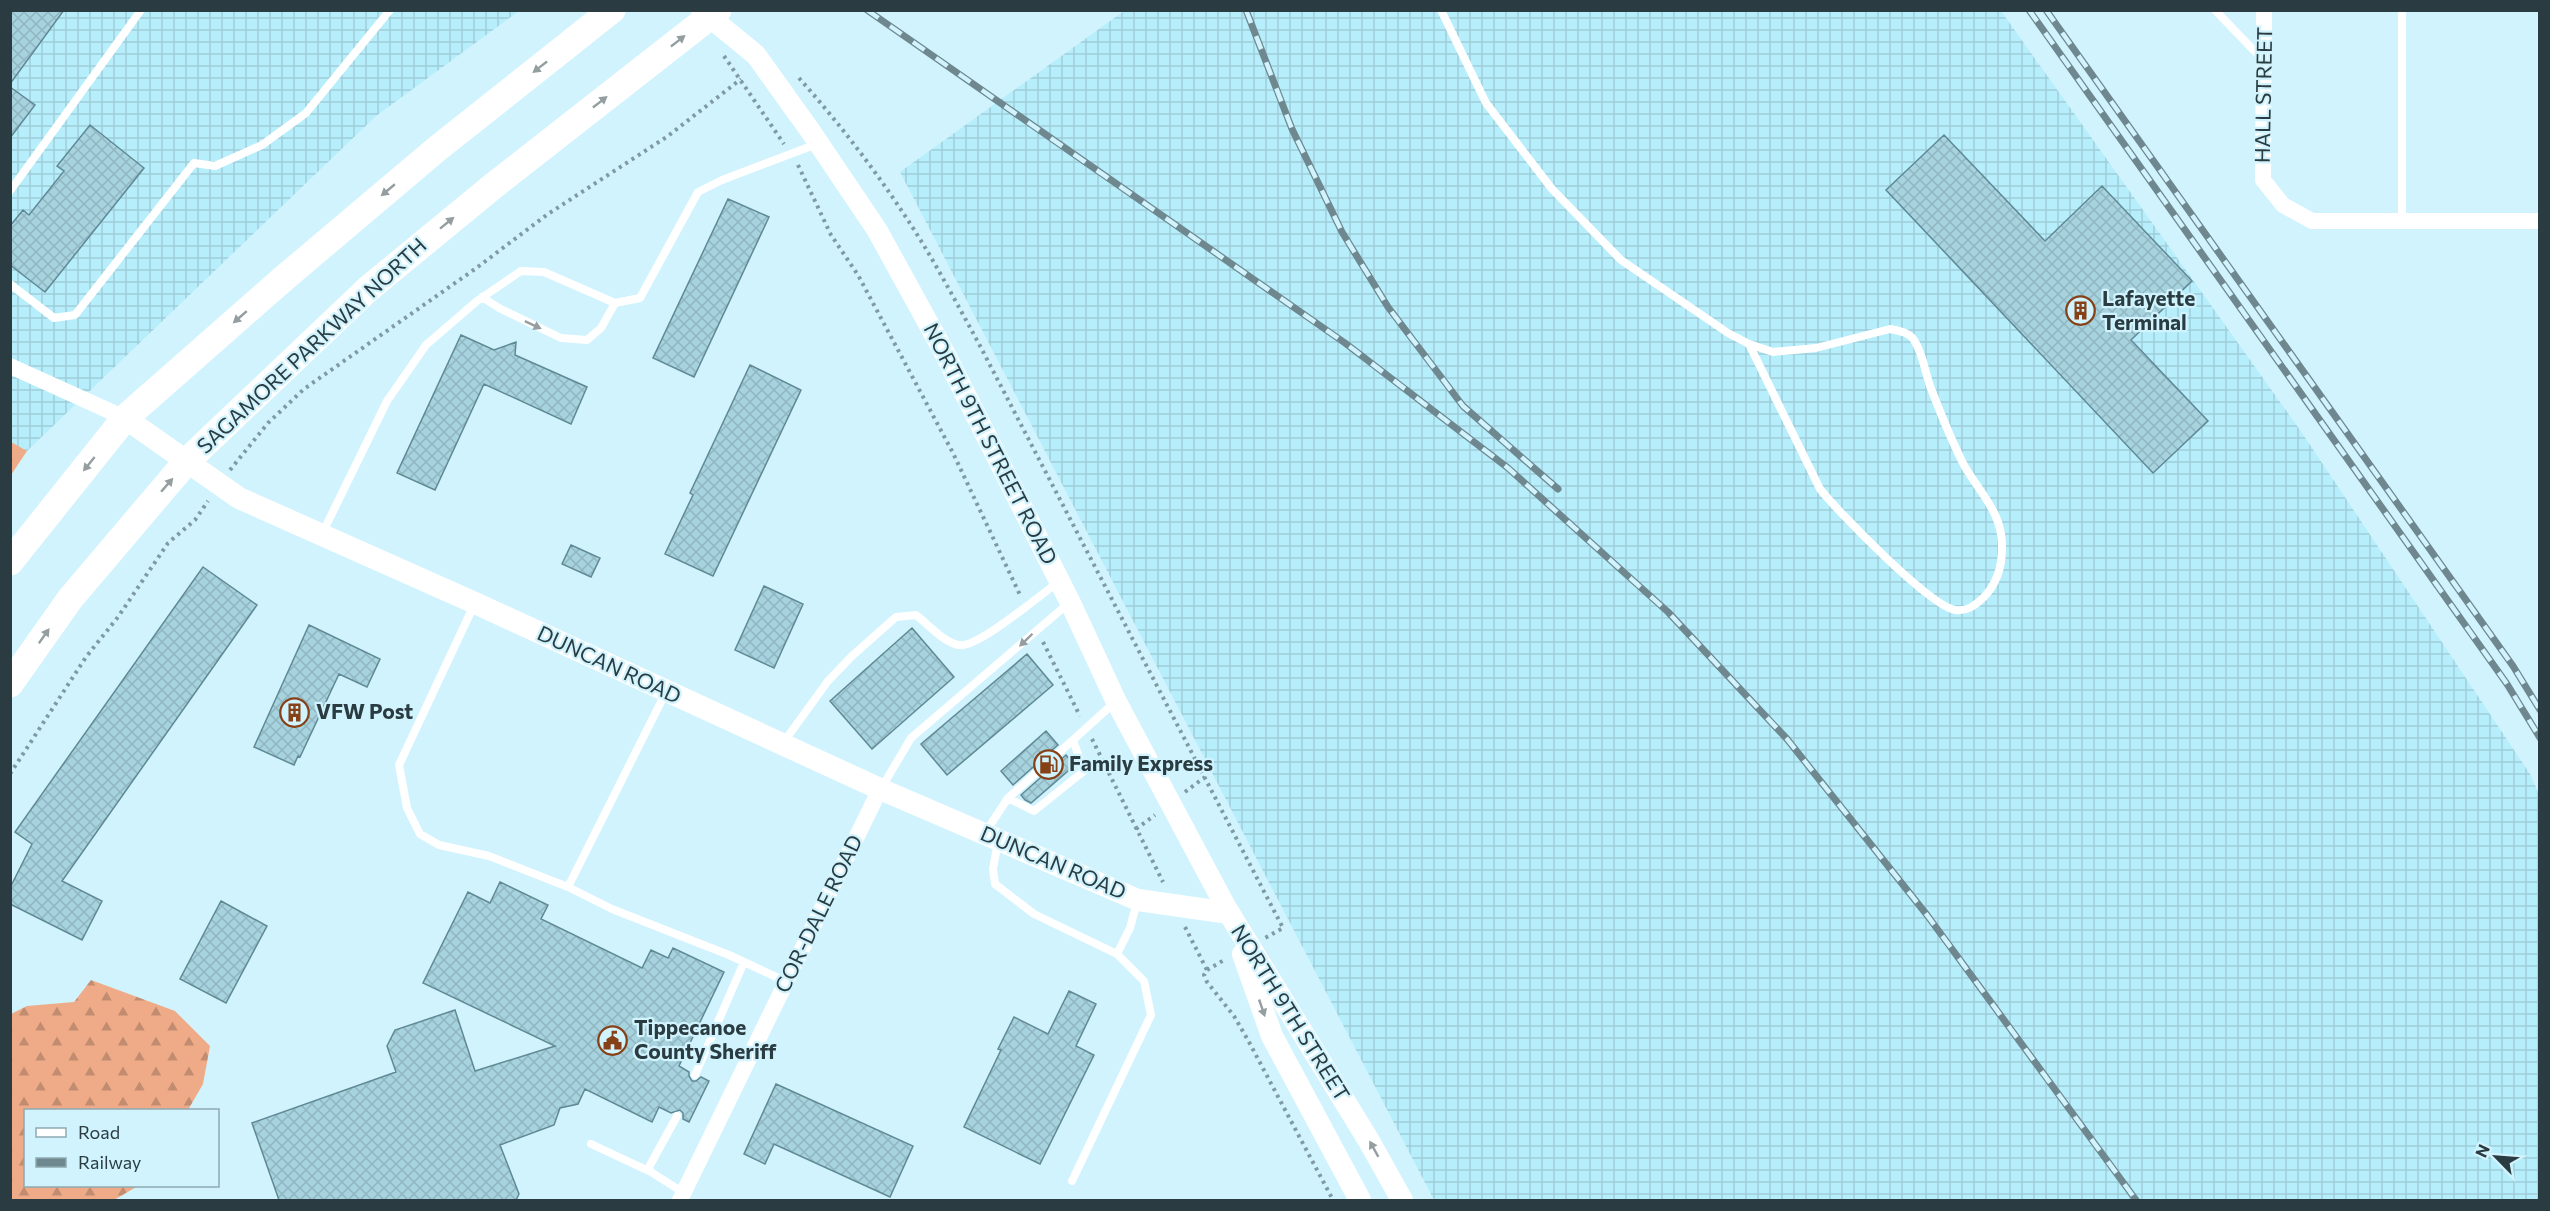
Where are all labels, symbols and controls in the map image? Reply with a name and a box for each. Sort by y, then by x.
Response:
street label: HALL STREET [2249,27,2276,163]
one-way arrow [670,35,686,48]
one-way arrow [532,61,547,73]
one-way arrow [592,96,608,109]
one-way arrow [381,183,396,196]
one-way arrow [439,217,455,230]
street label: SAGAMORE PARKWAY NORTH [191,232,431,458]
place label: Lafayette Terminal [2102,285,2195,334]
building icon: Lafayette Terminal [2065,295,2097,327]
one-way arrow [233,310,248,323]
street label: NORTH 9TH STREET ROAD [920,319,1063,568]
one-way arrow [524,321,542,331]
one-way arrow [82,456,95,472]
one-way arrow [160,478,173,493]
street label: DUNCAN ROAD [534,619,685,708]
one-way arrow [38,628,49,644]
one-way arrow [1020,633,1034,647]
building icon: VFW Post [279,696,311,728]
place label: VFW Post [316,698,413,723]
fuel station icon: Family Express [1032,748,1064,780]
place label: Family Express [1069,750,1213,775]
street label: DUNCAN ROAD [977,820,1130,904]
street label: COR-DALE ROAD [769,830,867,996]
street label: NORTH 9TH STREET [1227,919,1356,1105]
one-way arrow [1257,999,1267,1017]
place label: Tippecanoe County Sheriff [634,1014,777,1063]
public building icon: Tippecanoe County Sheriff [597,1024,629,1056]
legend [24,1109,219,1187]
text: Road [78,1121,120,1143]
north arrow [2466,1127,2526,1187]
one-way arrow [1369,1140,1379,1157]
text: N [2471,1141,2493,1160]
text: Railway [78,1151,141,1173]

